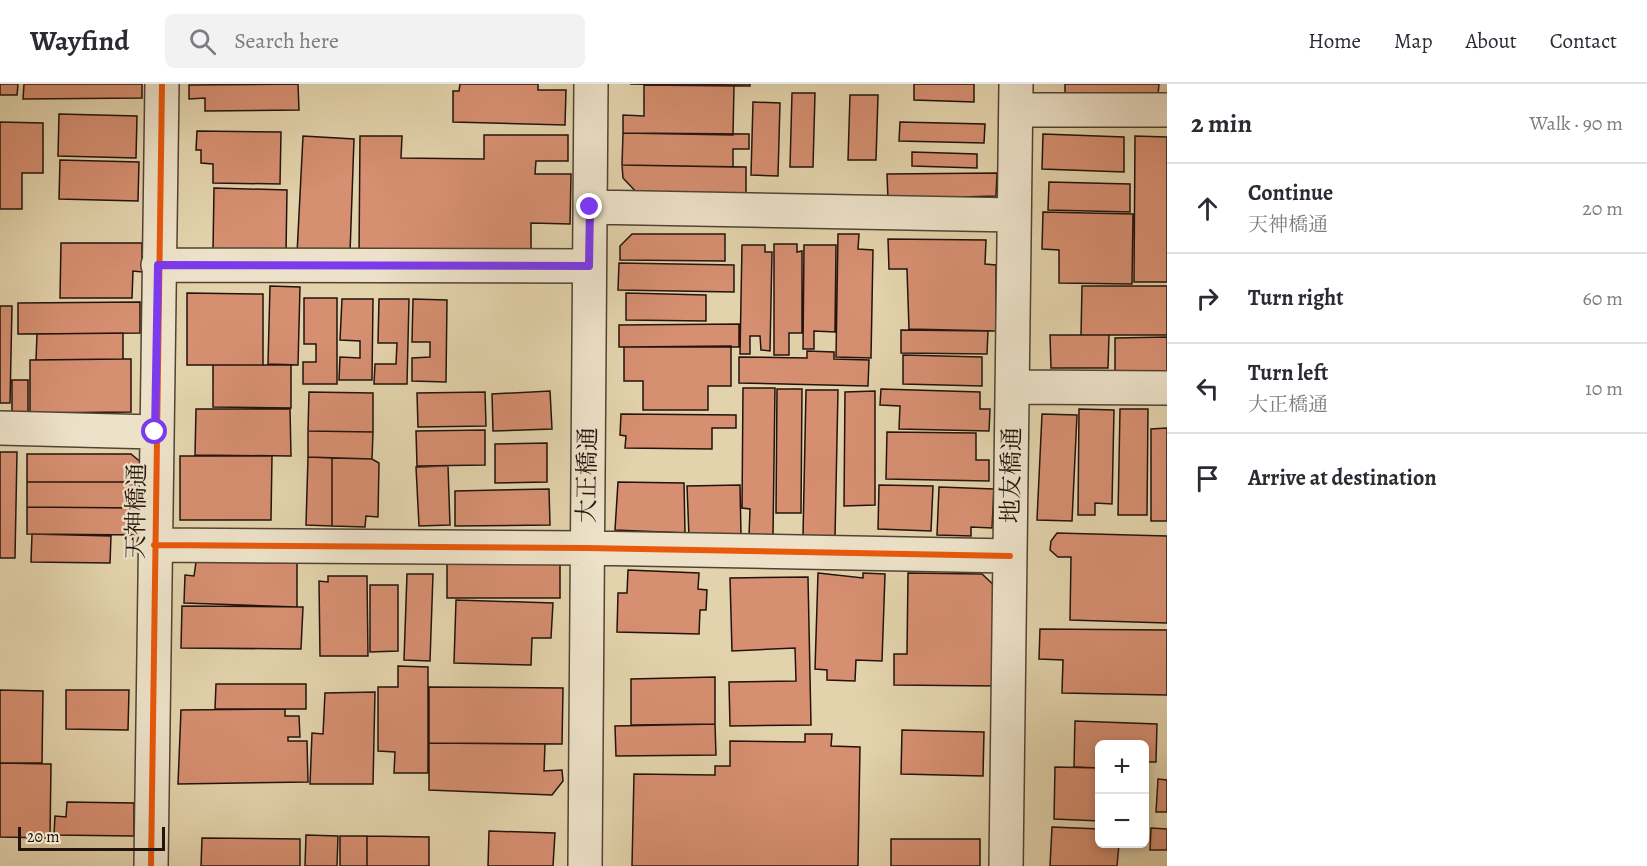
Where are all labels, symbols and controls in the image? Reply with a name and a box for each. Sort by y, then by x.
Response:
search box [165,14,585,68]
text: Wayfind [30,22,129,60]
icon: search [186,25,219,58]
text: Search here [234,26,339,56]
text: Home [1308,27,1361,55]
text: Map [1394,27,1432,55]
text: About [1465,27,1517,55]
text: Contact [1550,27,1617,55]
text: 2 min [1191,106,1252,141]
text: Walk · 90 m [1530,110,1623,137]
text: Continue [1248,178,1333,208]
icon: ahead [1191,192,1224,225]
route end [576,193,602,219]
text: 20 m [1582,195,1623,222]
text: 天神橋通 [1248,211,1328,238]
icon: right [1191,282,1224,315]
text: Turn right [1248,283,1344,313]
text: 60 m [1583,285,1623,312]
text: Turn left [1248,358,1328,388]
icon: left [1191,372,1224,405]
text: 10 m [1585,375,1623,402]
text: 大正橋通 [1248,391,1328,418]
route start [141,418,167,444]
street label: 大正橋通 [570,427,604,523]
street label: 地友橋通 [994,427,1028,523]
icon: arrive [1191,462,1224,495]
street label: 天神橋通 [119,463,153,559]
text: Arrive at destination [1248,463,1437,493]
map controls [1095,740,1149,848]
button: + [1095,740,1149,794]
button: − [1095,794,1149,848]
scale bar [18,824,165,852]
text: 20 m [27,826,60,848]

